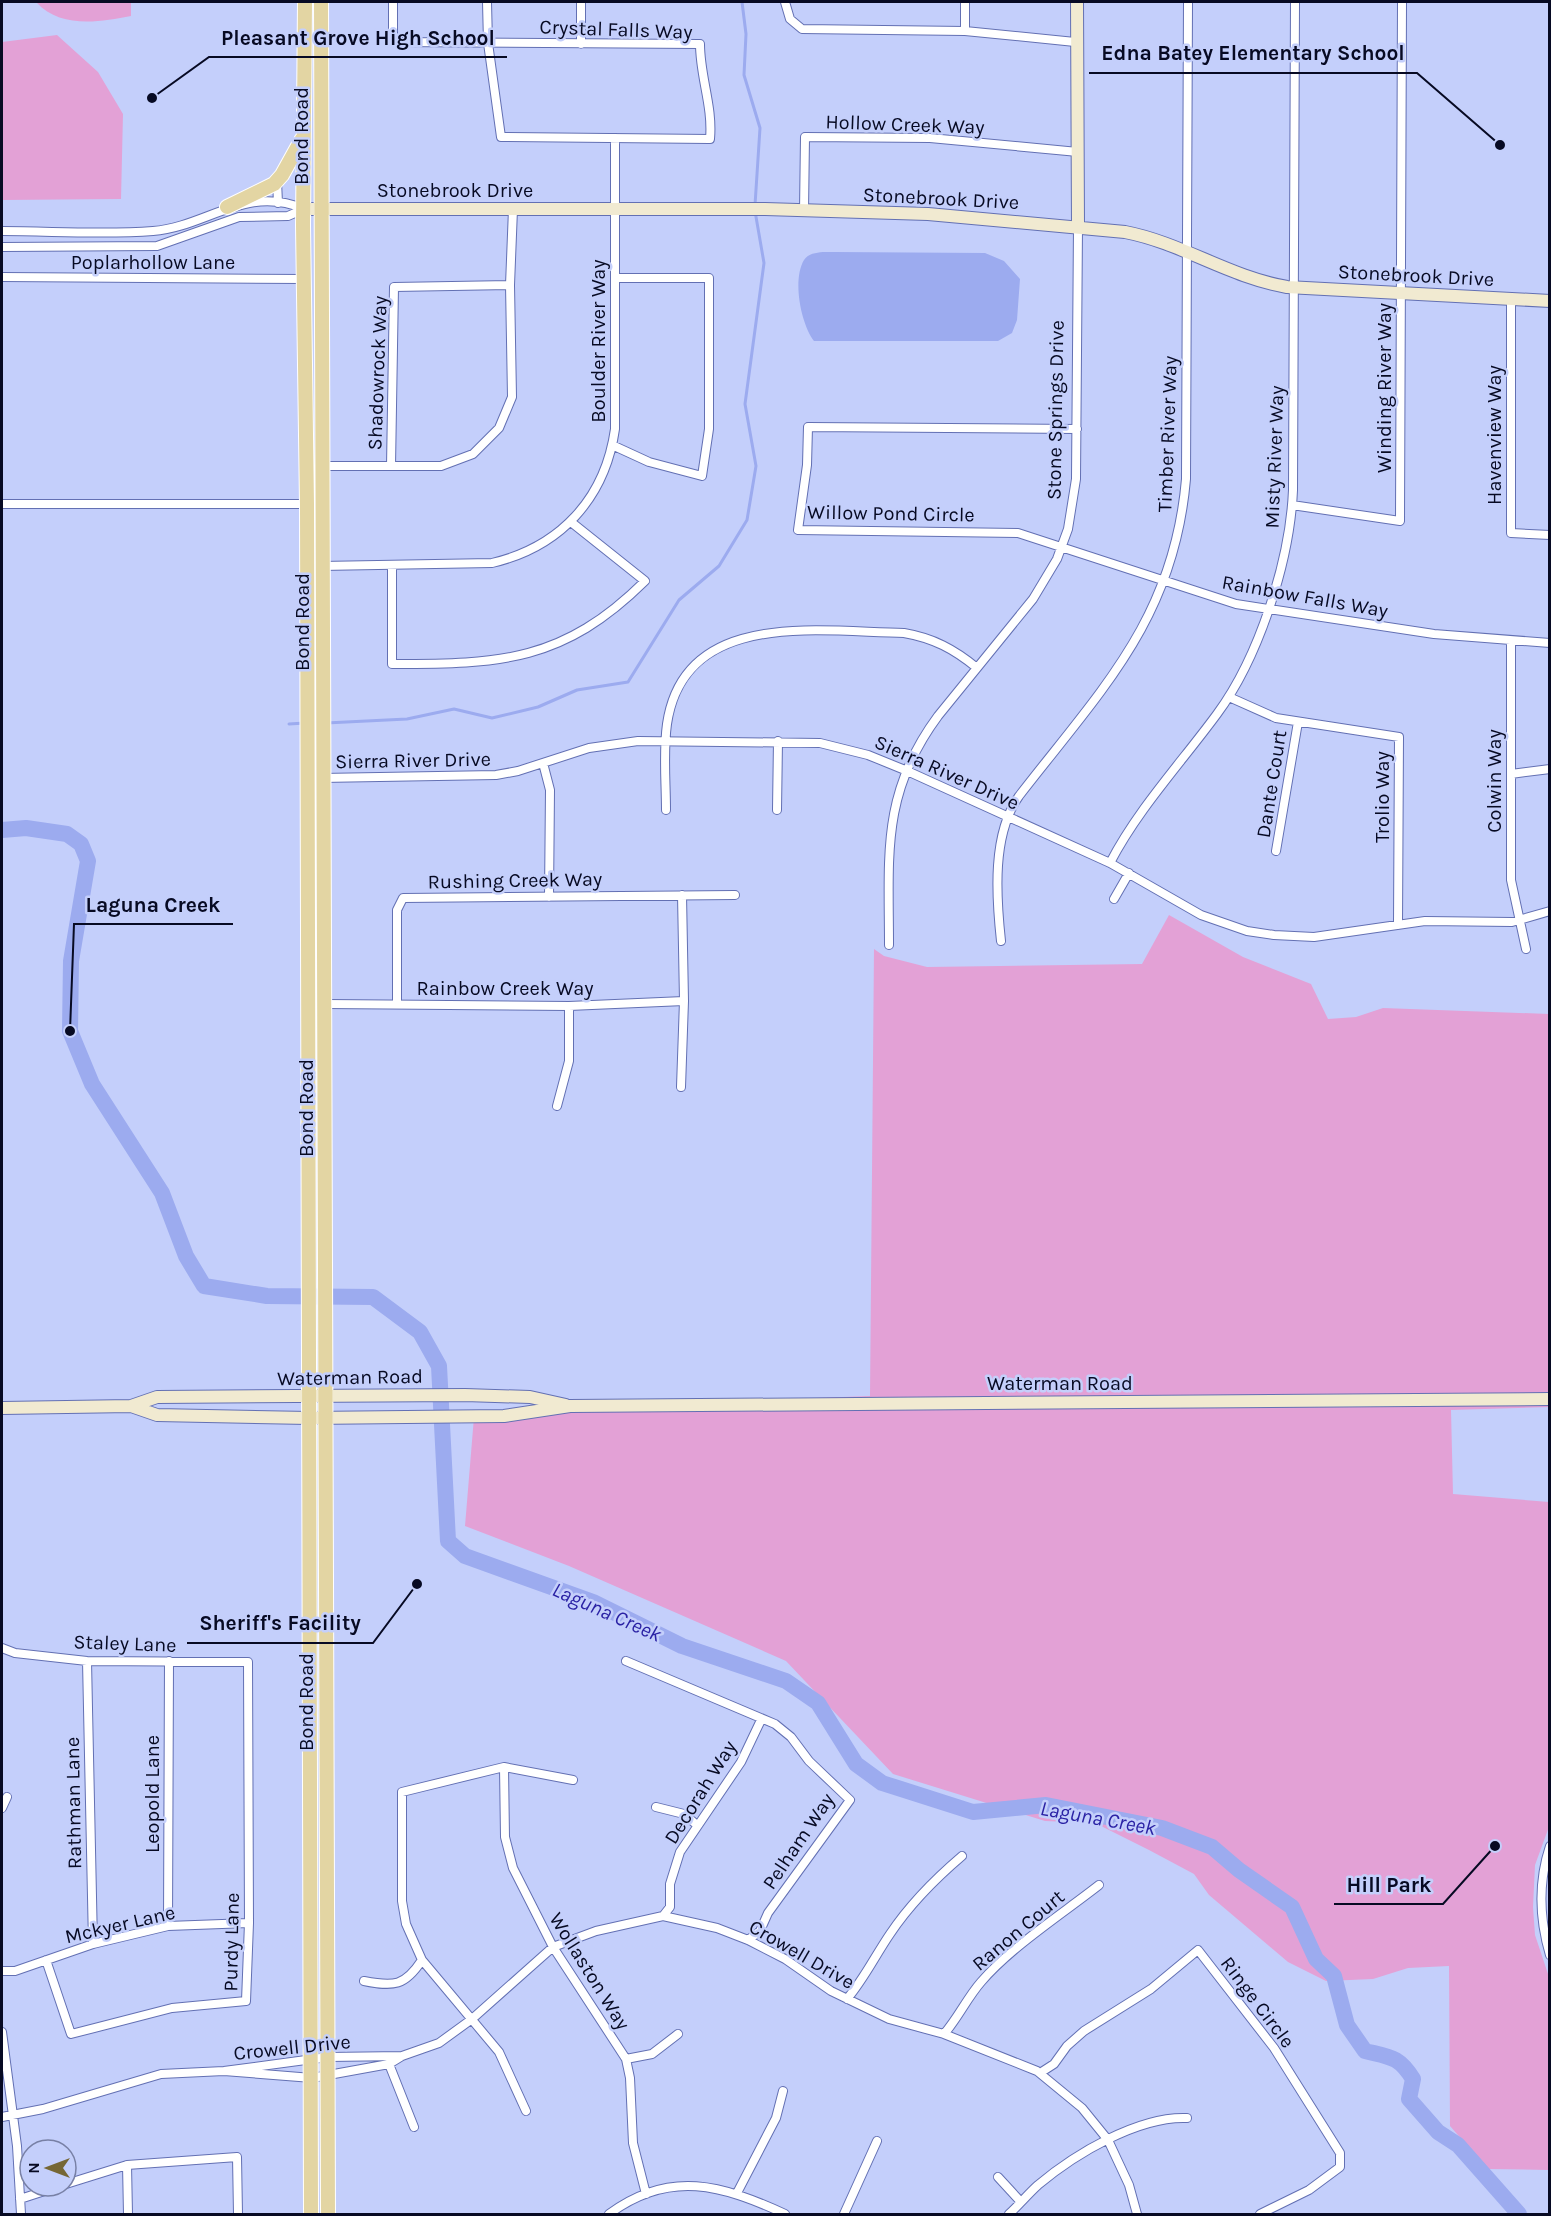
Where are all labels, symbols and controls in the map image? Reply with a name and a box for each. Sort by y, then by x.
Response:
street label: Crystal Falls Way [539,15,693,44]
callout: Pleasant Grove High School [209,18,507,57]
text: Pleasant Grove High School [221,26,495,50]
callout: Edna Batey Elementary School [1089,34,1417,73]
text: Edna Batey Elementary School [1101,41,1405,65]
street label: Bond Road [290,87,313,185]
street label: Hollow Creek Way [825,110,985,139]
street label: Stonebrook Drive [377,179,533,202]
street label: Stonebrook Drive [862,183,1020,214]
street label: Poplarhollow Lane [71,251,235,274]
street label: Boulder River Way [587,259,610,423]
street label: Stonebrook Drive [1337,260,1495,291]
street label: Shadowrock Way [363,295,392,451]
street label: Winding River Way [1373,303,1396,473]
street label: Stone Springs Drive [1042,320,1069,500]
street label: Timber River Way [1153,355,1182,513]
street label: Havenview Way [1483,365,1506,505]
street label: Misty River Way [1261,385,1288,529]
street label: Willow Pond Circle [807,501,975,526]
street label: Rainbow Falls Way [1220,571,1390,622]
street label: Bond Road [291,573,314,671]
street label: Dante Court [1252,728,1291,840]
street label: Colwin Way [1483,729,1506,833]
street label: Sierra River Drive [871,730,1023,815]
street label: Sierra River Drive [335,748,491,773]
street label: Trolio Way [1371,751,1394,843]
street label: Rushing Creek Way [428,867,603,894]
callout: Laguna Creek [74,885,233,924]
text: Laguna Creek [86,893,221,917]
street label: Rainbow Creek Way [417,977,593,1000]
street label: Bond Road [295,1059,318,1157]
street label: Waterman Road [277,1365,423,1390]
street label: Waterman Road [987,1372,1133,1395]
water label: Laguna Creek [549,1577,666,1647]
callout: Sheriff's Facility [187,1604,373,1643]
text: Sheriff's Facility [199,1611,361,1635]
street label: Staley Lane [73,1630,177,1657]
street label: Bond Road [295,1653,318,1751]
street label: Leopold Lane [141,1735,164,1853]
street label: Decorah Way [660,1736,741,1848]
street label: Rathman Lane [61,1737,86,1869]
street label: Pelham Way [758,1789,839,1894]
water label: Laguna Creek [1038,1796,1158,1840]
callout: Hill Park [1334,1865,1443,1904]
text: Hill Park [1347,1873,1432,1897]
street label: Ranon Court [968,1885,1069,1976]
street label: Purdy Lane [219,1892,244,1992]
street label: Mckyer Lane [63,1901,178,1948]
street label: Wollaston Way [544,1908,635,2034]
street label: Crowell Drive [745,1915,859,1994]
street label: Ringe Circle [1216,1952,1299,2052]
street label: Crowell Drive [232,2030,352,2065]
north arrow [18,2138,78,2198]
text: N [24,2162,43,2174]

